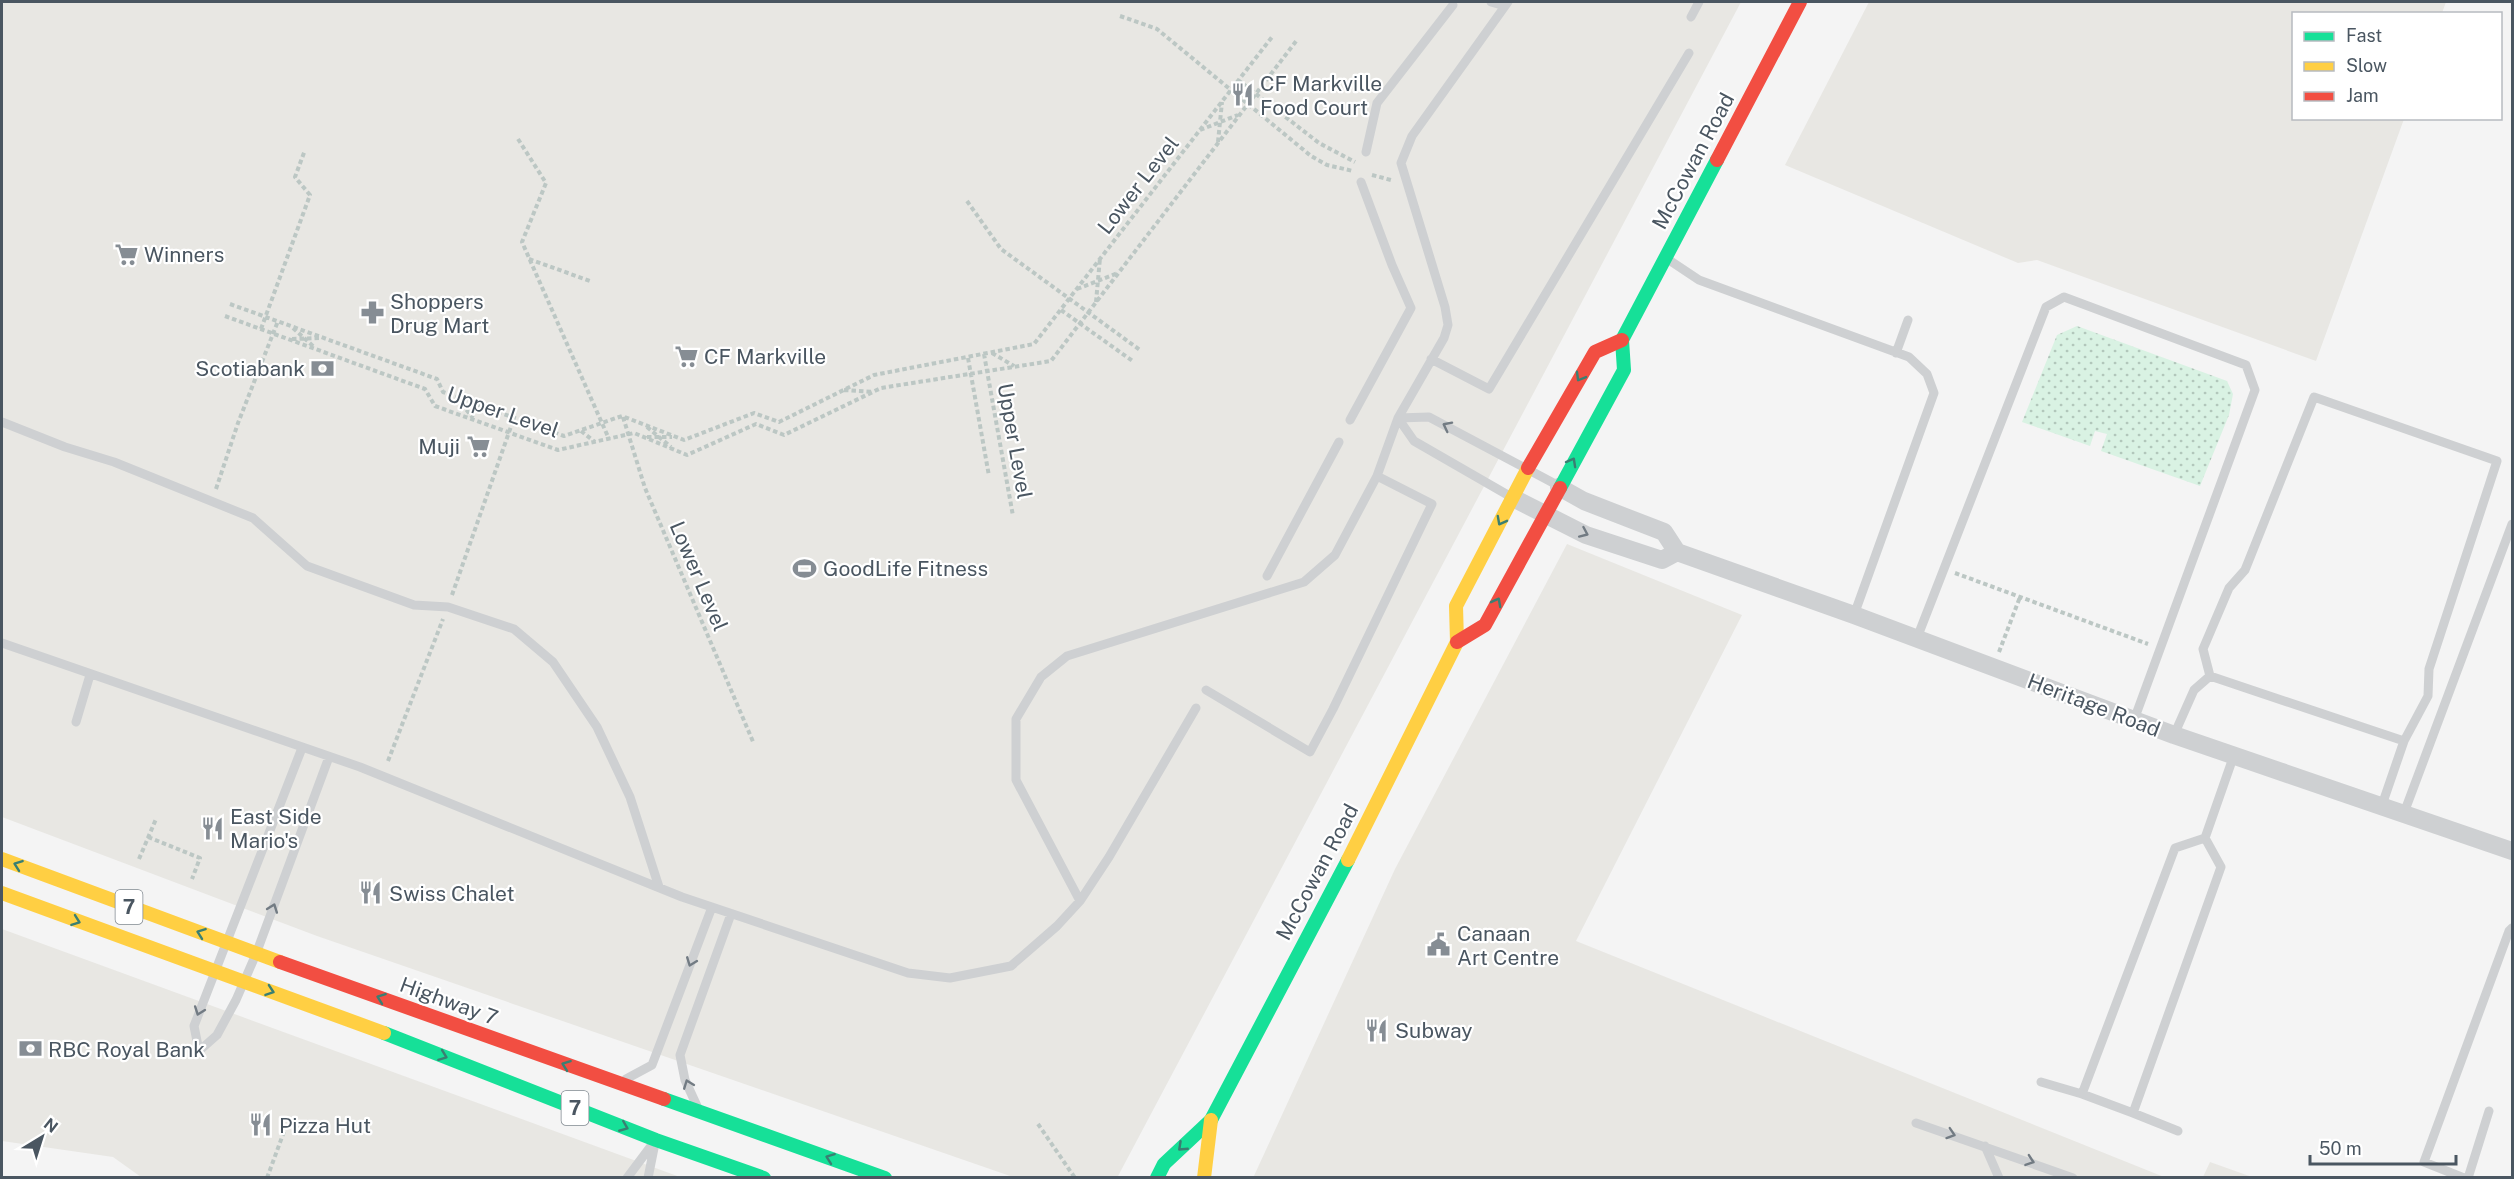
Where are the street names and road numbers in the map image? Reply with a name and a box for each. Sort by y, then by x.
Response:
street label: McCowan Road [1647,89,1739,233]
street label: Lower Level [1092,131,1184,239]
street label: Upper Level [444,381,562,443]
street label: Upper Level [993,381,1037,501]
street label: Lower Level [665,517,733,635]
street label: Heritage Road [2024,668,2164,742]
street label: McCowan Road [1271,800,1363,944]
road number: 7 [116,890,142,924]
street label: Highway 7 [397,972,501,1030]
road number: 7 [562,1091,588,1125]

